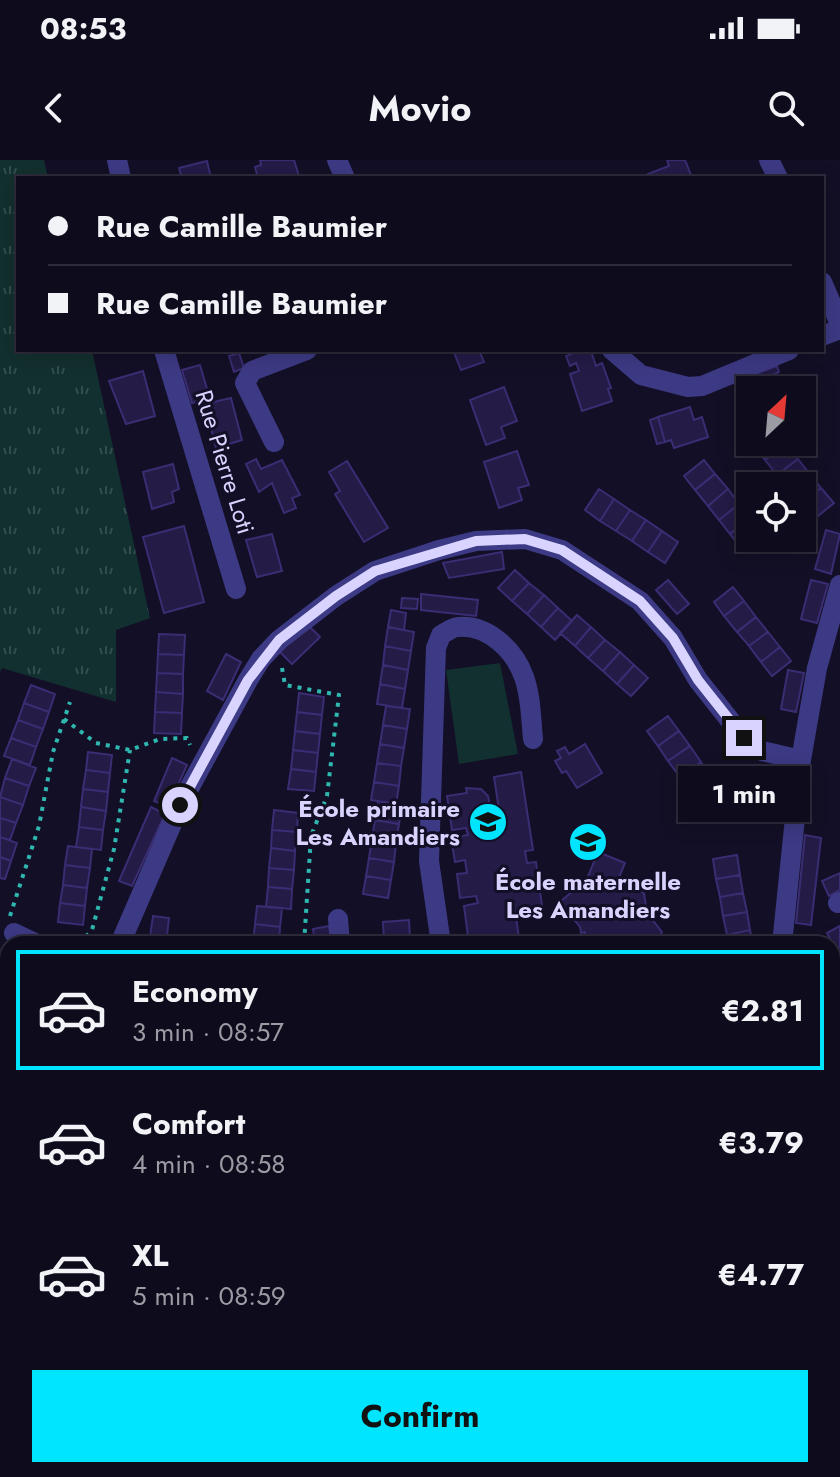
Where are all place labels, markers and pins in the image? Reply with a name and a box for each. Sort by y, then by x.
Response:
place label: École primaire Les Amandiers [295,791,460,854]
school or university icon: École primaire Les Amandiers [467,801,509,843]
school or university icon: École maternelle Les Amandiers [567,821,609,863]
place label: École maternelle Les Amandiers [495,864,681,927]

